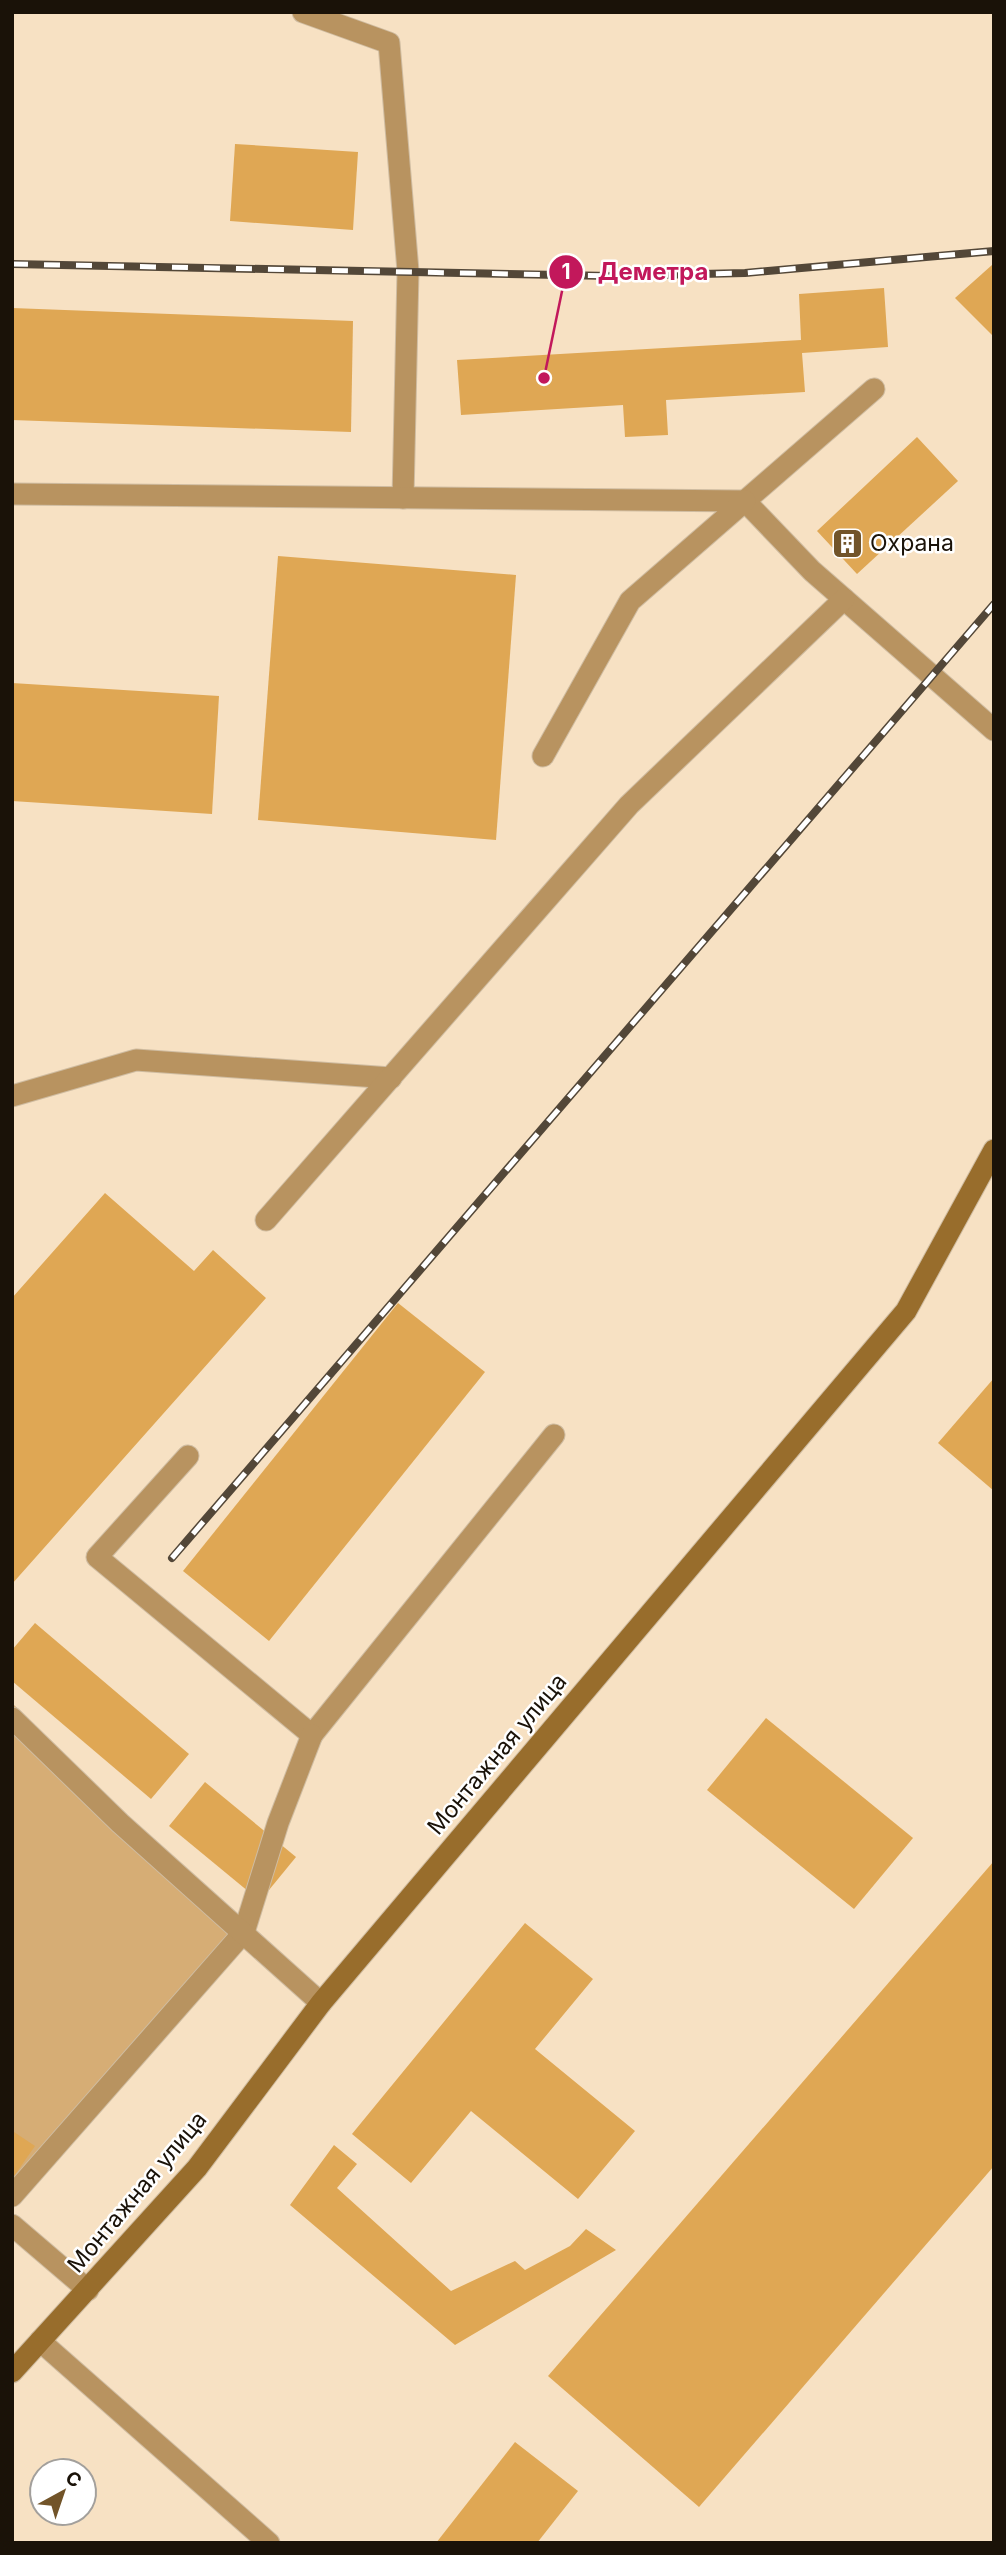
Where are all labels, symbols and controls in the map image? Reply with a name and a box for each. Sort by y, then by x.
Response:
callout: Деметра [549,249,722,294]
text: Деметра [598,257,708,286]
text: 1 [561,259,571,284]
building icon: Охрана [830,526,864,560]
place label: Охрана [870,529,954,557]
street label: Монтажная улица [422,1668,572,1840]
street label: Монтажная улица [62,2106,212,2278]
north arrow [28,2457,98,2527]
text: С [61,2466,86,2493]

